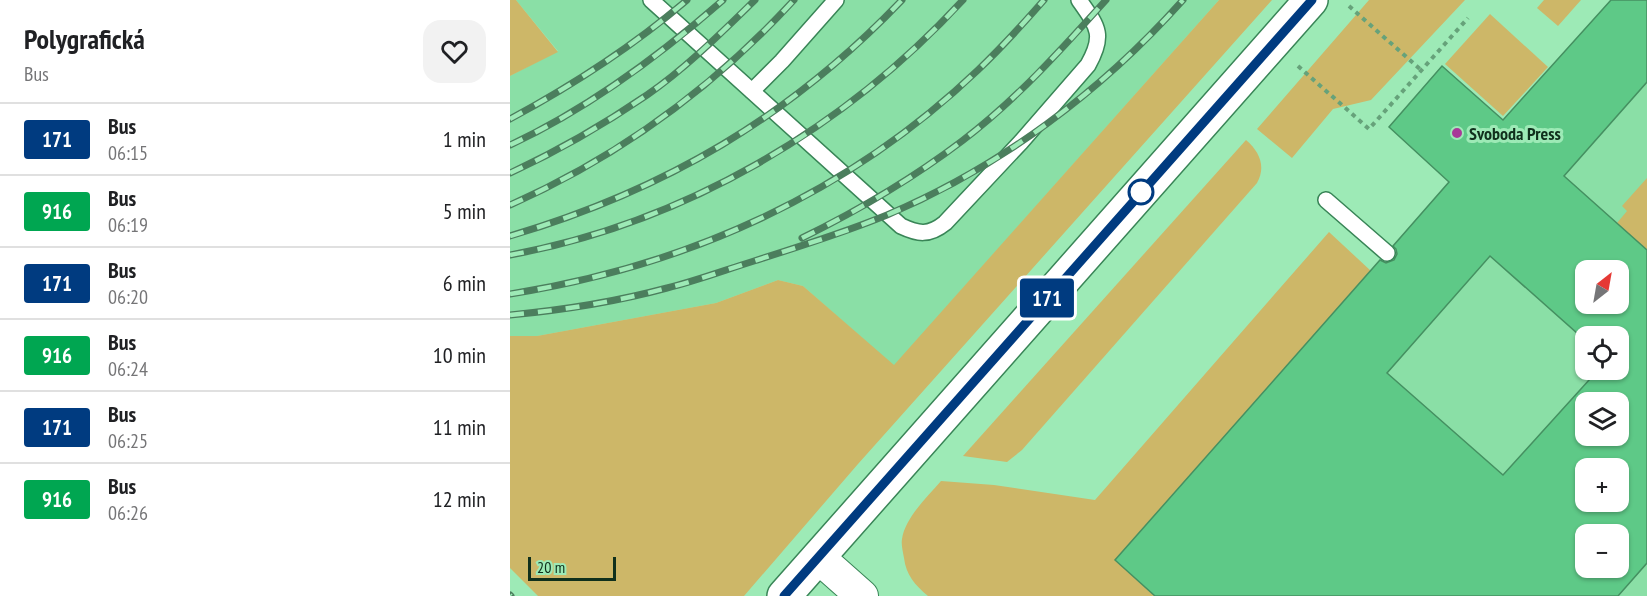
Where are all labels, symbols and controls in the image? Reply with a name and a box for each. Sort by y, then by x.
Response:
text: Polygrafická [24,20,145,57]
button: heart [423,20,486,83]
text: Bus [24,61,49,87]
text: Bus [108,112,136,140]
place label: Svoboda Press [1469,122,1561,145]
text: 1 min [443,125,486,153]
text: 171 [42,126,72,153]
marker: Svoboda Press [1450,126,1464,140]
text: 06:15 [108,140,148,166]
unlabelled marker [1128,179,1154,205]
text: Bus [108,184,136,212]
text: 5 min [443,197,486,225]
text: 916 [42,198,72,225]
text: 06:19 [108,212,148,238]
text: Bus [108,256,136,284]
north arrow [1575,260,1629,314]
map controls [1575,260,1629,578]
text: 6 min [443,269,486,297]
text: 171 [42,270,72,297]
line badge: 171 [1012,278,1082,318]
text: 06:20 [108,284,148,310]
text: 171 [1032,285,1062,312]
button: locate [1575,326,1629,380]
text: Bus [108,328,136,356]
text: 10 min [433,341,486,369]
text: 916 [42,342,72,369]
text: 06:24 [108,356,148,382]
button: layers [1575,392,1629,446]
text: Bus [108,400,136,428]
text: 11 min [433,413,486,441]
text: 171 [42,414,72,441]
text: 06:25 [108,428,148,454]
button: + [1575,458,1629,512]
text: Bus [108,472,136,500]
text: 12 min [433,485,486,513]
text: 916 [42,486,72,513]
text: 06:26 [108,500,148,526]
button: − [1575,524,1629,578]
scale bar [528,554,616,582]
text: 20 m [537,557,565,577]

